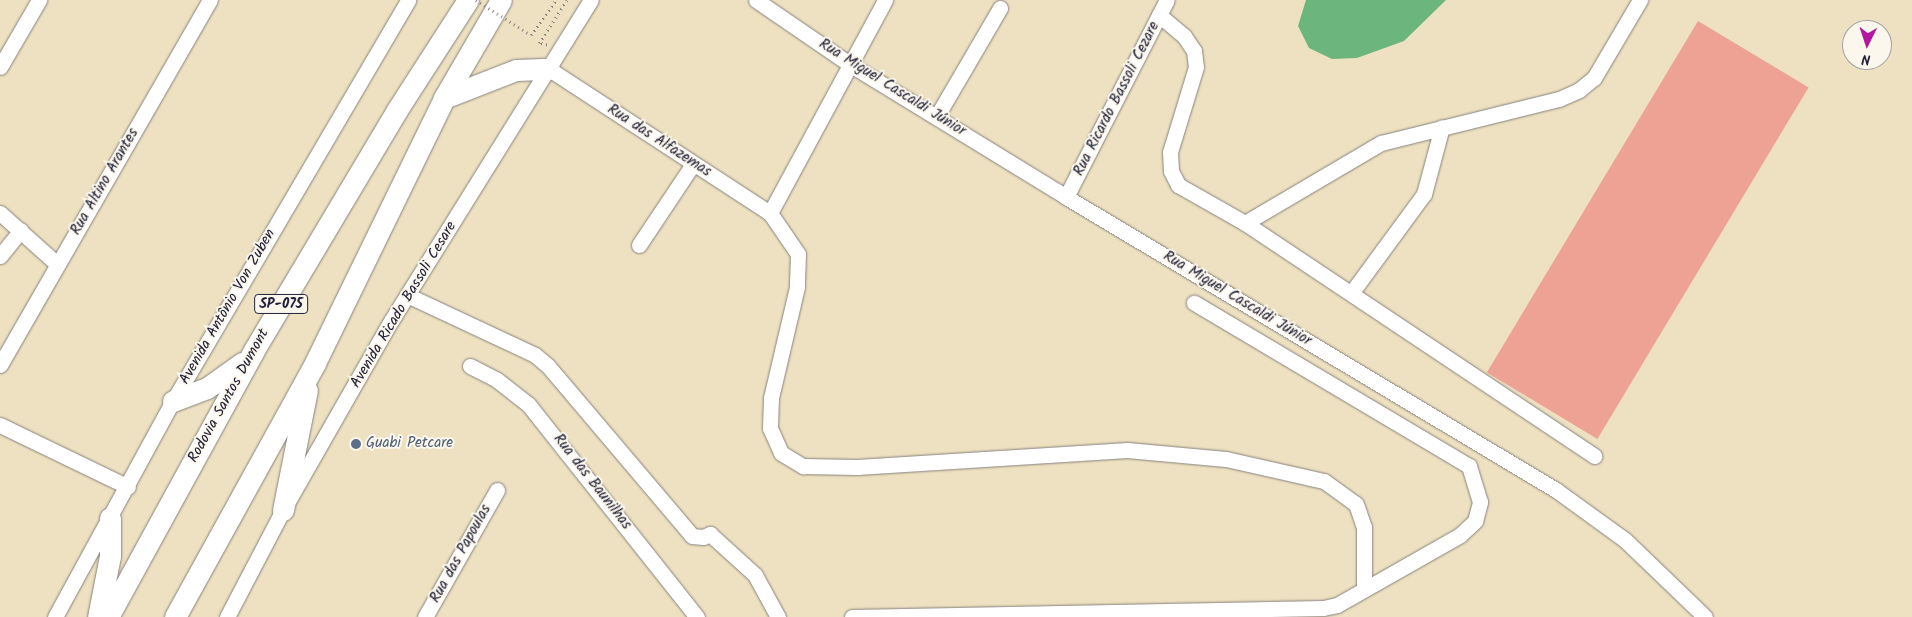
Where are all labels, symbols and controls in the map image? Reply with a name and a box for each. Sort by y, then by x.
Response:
street label: Rua Ricardo Bassoli Cezare [1070,19,1164,179]
north arrow [1842,20,1892,70]
street label: Rua Miguel Cascaldi Júnior [815,35,969,141]
text: N [1861,48,1871,70]
street label: Rua das Alfazemas [604,101,714,181]
street label: Rua Altino Arantes [67,126,143,238]
street label: Avenida Ricado Bassoli Cesare [347,219,461,391]
street label: Avenida Antônio Von Zuben [176,226,280,388]
street label: Rua Miguel Cascaldi Júnior [1160,248,1314,350]
road number: SP-075 [254,292,308,316]
street label: Rodovia Santos Dumont [185,326,273,466]
street label: Rua das Baunilhas [549,431,635,533]
place label: Guabi Petcare [366,435,453,453]
marker: Guabi Petcare [350,438,362,450]
street label: Rua das Papoulas [427,502,495,606]

